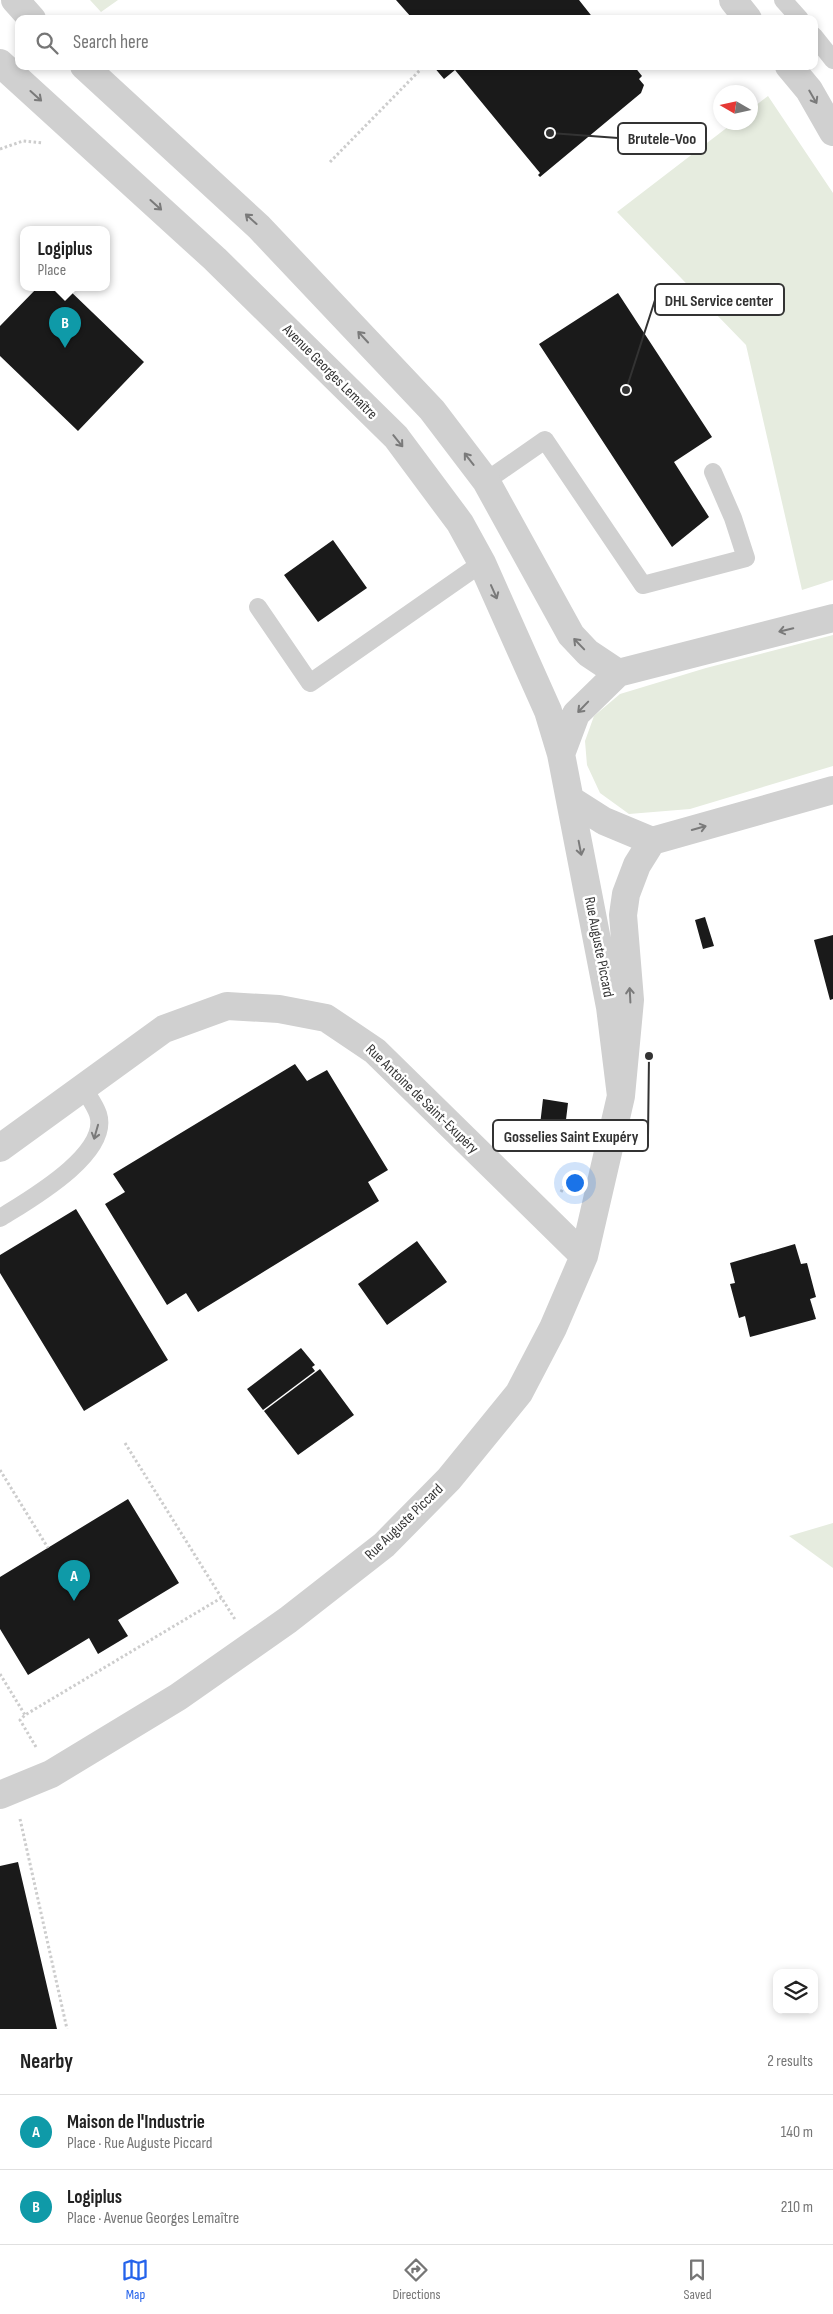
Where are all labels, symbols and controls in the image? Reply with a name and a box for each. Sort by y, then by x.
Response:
search box [15,15,818,70]
icon: search [33,29,61,57]
text: Search here [73,31,149,54]
north arrow [713,85,758,130]
one-way arrow [29,90,42,102]
one-way arrow [809,90,819,104]
callout: Brutele-Voo [618,123,706,154]
text: Brutele-Voo [628,130,696,149]
one-way arrow [150,200,163,211]
one-way arrow [244,213,257,225]
popup [20,226,110,291]
text: Logiplus [37,238,93,261]
text: Place [37,261,66,280]
callout: DHL Service center [655,284,784,315]
text: DHL Service center [665,292,773,311]
pin: B [49,307,81,348]
street label: Avenue Georges Lemaître [278,320,382,424]
one-way arrow [357,330,369,343]
one-way arrow [392,434,403,447]
one-way arrow [464,453,475,466]
one-way arrow [490,584,500,599]
one-way arrow [778,626,794,635]
one-way arrow [573,637,585,650]
one-way arrow [577,701,589,713]
one-way arrow [691,822,707,832]
one-way arrow [576,839,585,855]
street label: Rue Auguste Piccard [580,895,618,999]
one-way arrow [625,988,634,1004]
street label: Rue Antoine de Saint-Exupéry [361,1040,483,1158]
callout: Gosselies Saint Exupéry [493,1120,648,1151]
one-way arrow [90,1123,100,1139]
text: Gosselies Saint Exupéry [504,1128,639,1147]
your location [562,1170,588,1196]
street label: Rue Auguste Piccard [361,1480,447,1564]
pin: A [58,1560,90,1601]
map controls [773,1969,818,2014]
button: layers [773,1969,818,2014]
text: Nearby [20,2049,73,2074]
text: 2 results [767,2052,813,2071]
text: Maison de l'Industrie [67,2111,205,2134]
text: A [32,2123,40,2142]
text: 140 m [781,2123,813,2142]
text: Place · Rue Auguste Piccard [67,2134,213,2153]
text: Logiplus [67,2186,122,2209]
text: B [32,2198,40,2217]
text: 210 m [781,2198,813,2217]
text: Place · Avenue Georges Lemaître [67,2209,239,2228]
tab: Map [121,2256,149,2303]
tab: Directions [392,2256,441,2303]
tab: Saved [683,2256,712,2303]

